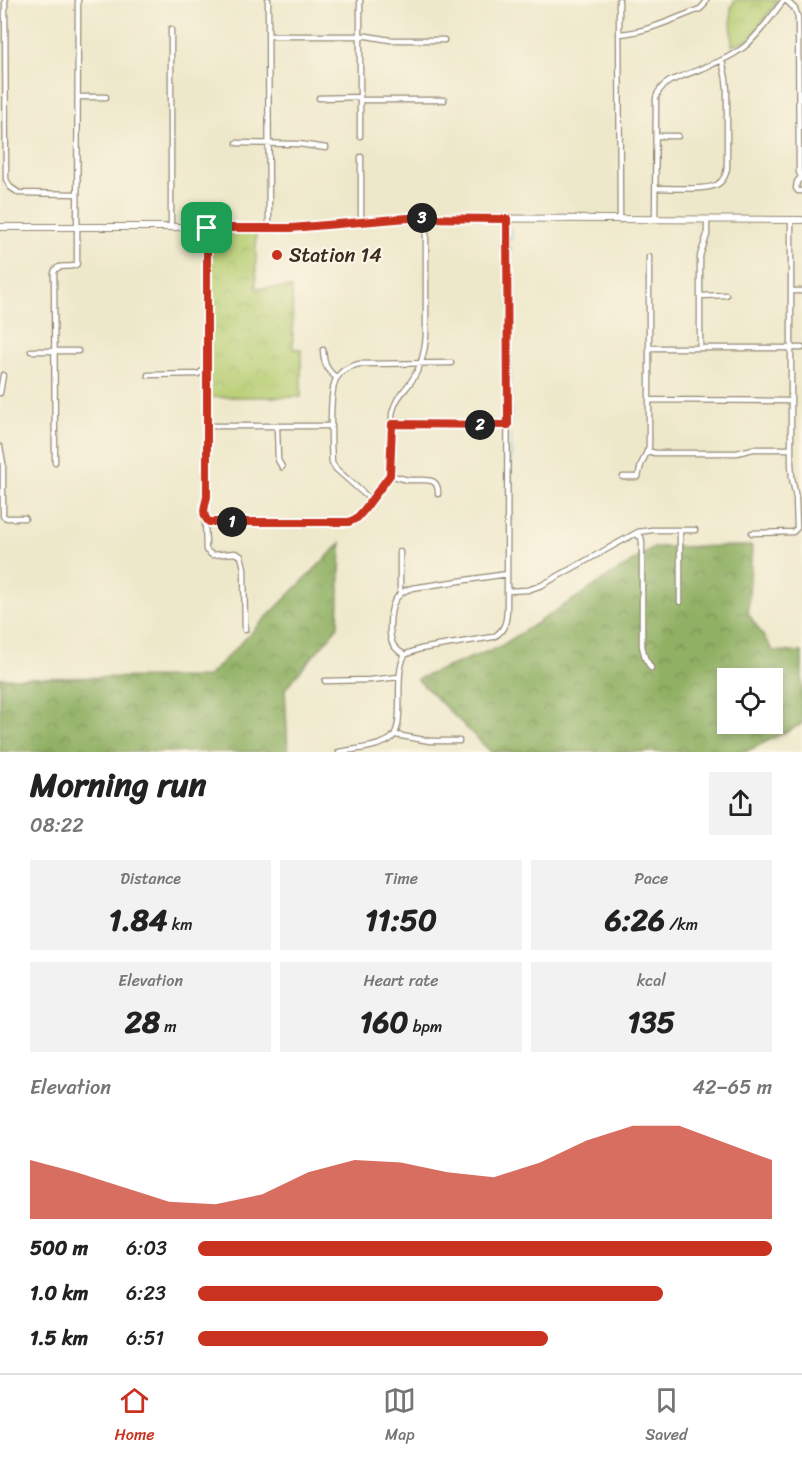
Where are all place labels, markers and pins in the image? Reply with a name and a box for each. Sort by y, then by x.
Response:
pin [181,202,232,253]
pin: 3 [407,203,437,233]
place label: Station 14 [289,238,382,273]
marker: Station 14 [270,248,284,262]
pin: 2 [465,410,495,440]
pin: 1 [217,507,247,537]

